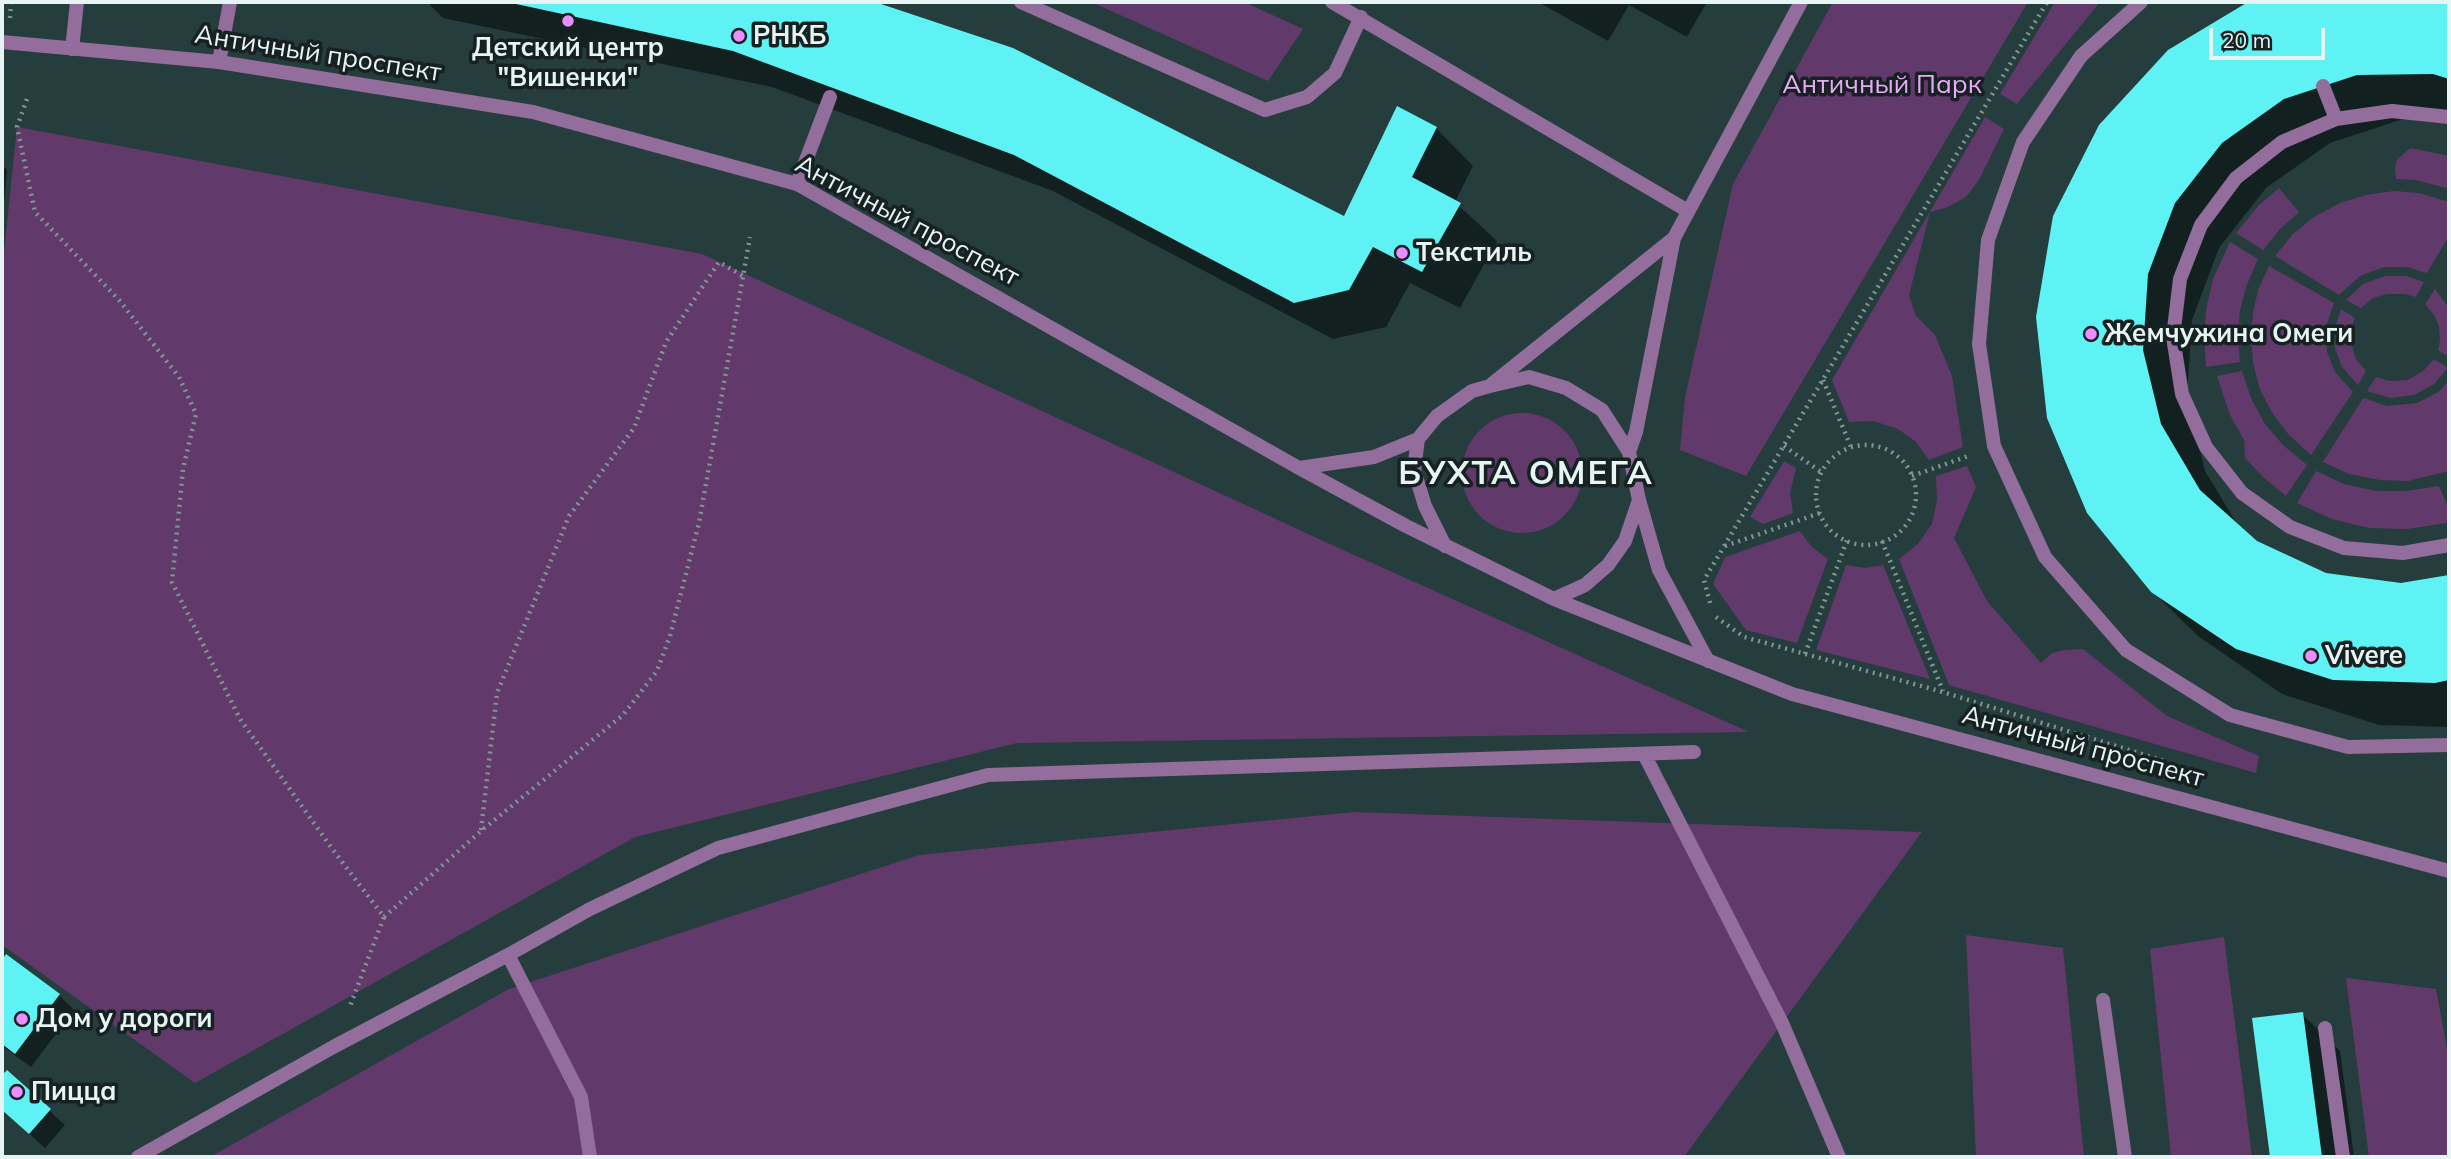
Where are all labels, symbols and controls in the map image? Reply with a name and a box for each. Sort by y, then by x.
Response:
marker: Детский центр "Вишенки" [560,13,576,29]
scale bar [2213,14,2328,58]
street label: Античный проспект [193,19,443,89]
place label: РНКБ [753,20,826,52]
text: 20 m [2222,27,2271,53]
marker: РНКБ [731,28,747,44]
place label: Детский центр "Вишенки" [472,32,664,94]
park label: Античный Парк [1782,69,1982,101]
street label: Античный проспект [790,149,1024,293]
place label: Текстиль [1416,237,1532,269]
marker: Текстиль [1394,245,1410,261]
place label: Жемчужина Омеги [2105,318,2353,350]
marker: Жемчужина Омеги [2083,326,2099,342]
district label: БУХТА ОМЕГА [1400,454,1652,494]
place label: Vivere [2325,640,2403,672]
marker: Vivere [2303,648,2319,664]
street label: Античный проспект [1959,700,2207,794]
place label: Дом у дороги [36,1003,213,1035]
marker: Дом у дороги [14,1011,30,1027]
place label: Пицца [31,1076,117,1108]
marker: Пицца [9,1084,25,1100]

